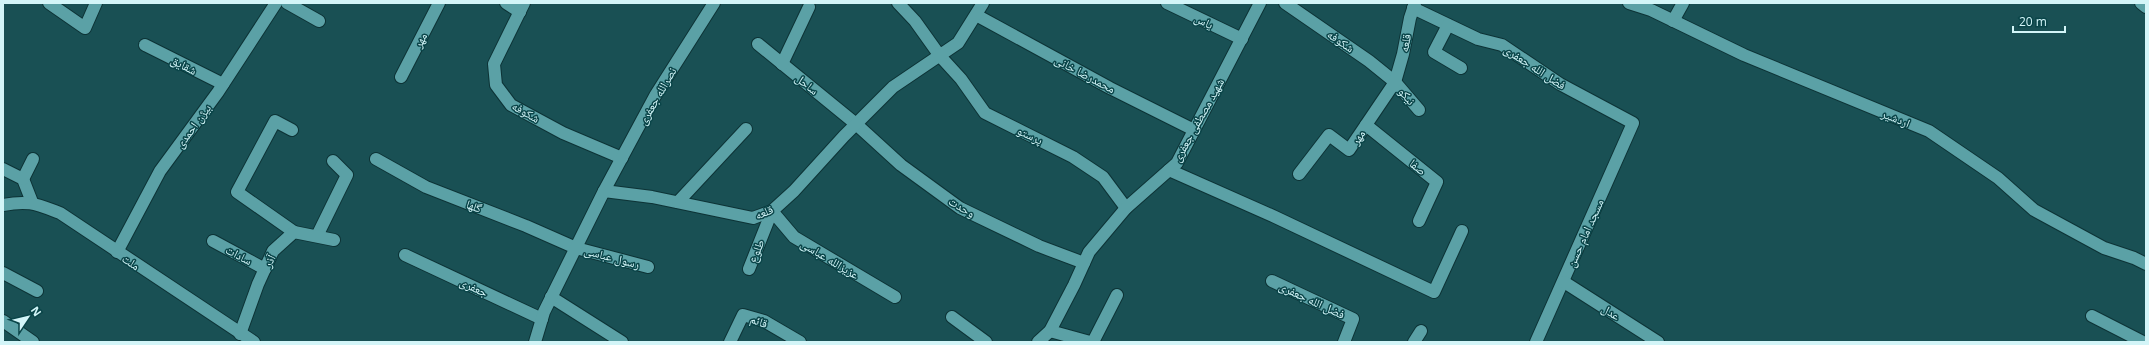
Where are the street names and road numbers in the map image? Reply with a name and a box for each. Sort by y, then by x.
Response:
street label: یاس [1192,9,1217,33]
street label: شکوفه [1324,26,1358,56]
street label: مهر [409,29,431,51]
street label: قلعه [1395,32,1415,54]
street label: فضل الله جعفری [1501,41,1569,93]
street label: شقایق [168,51,200,79]
street label: محمدرضا خانی [1052,51,1118,97]
street label: نصرالله جعفری [634,64,680,128]
street label: ساحل [792,69,822,99]
street label: شهید مصطفی جعفری [1168,75,1228,165]
street label: نیکو [1394,83,1420,109]
street label: شکوفه [509,97,543,127]
street label: بیژن احمدی [171,100,215,152]
street label: اردشیر [1878,104,1913,131]
street label: پرستو [1014,122,1046,149]
street label: مهر [1346,126,1369,149]
street label: صفا [1406,155,1430,179]
street label: وحدت [946,192,978,222]
street label: گلها [464,195,484,217]
street label: مسجد امام حسن [1562,196,1608,270]
street label: قلعه [752,201,776,223]
street label: عزیزالله عباسی [798,235,862,283]
street label: طلوع [744,237,768,265]
street label: سادات [223,241,255,269]
street label: رسول عباسی [582,241,642,273]
street label: ملت [119,250,143,274]
street label: آذر [258,251,280,271]
street label: جعفری [457,273,491,301]
street label: فضل الله جعفری [1276,277,1348,323]
street label: عدل [1598,300,1624,324]
street label: قائم [748,310,770,332]

